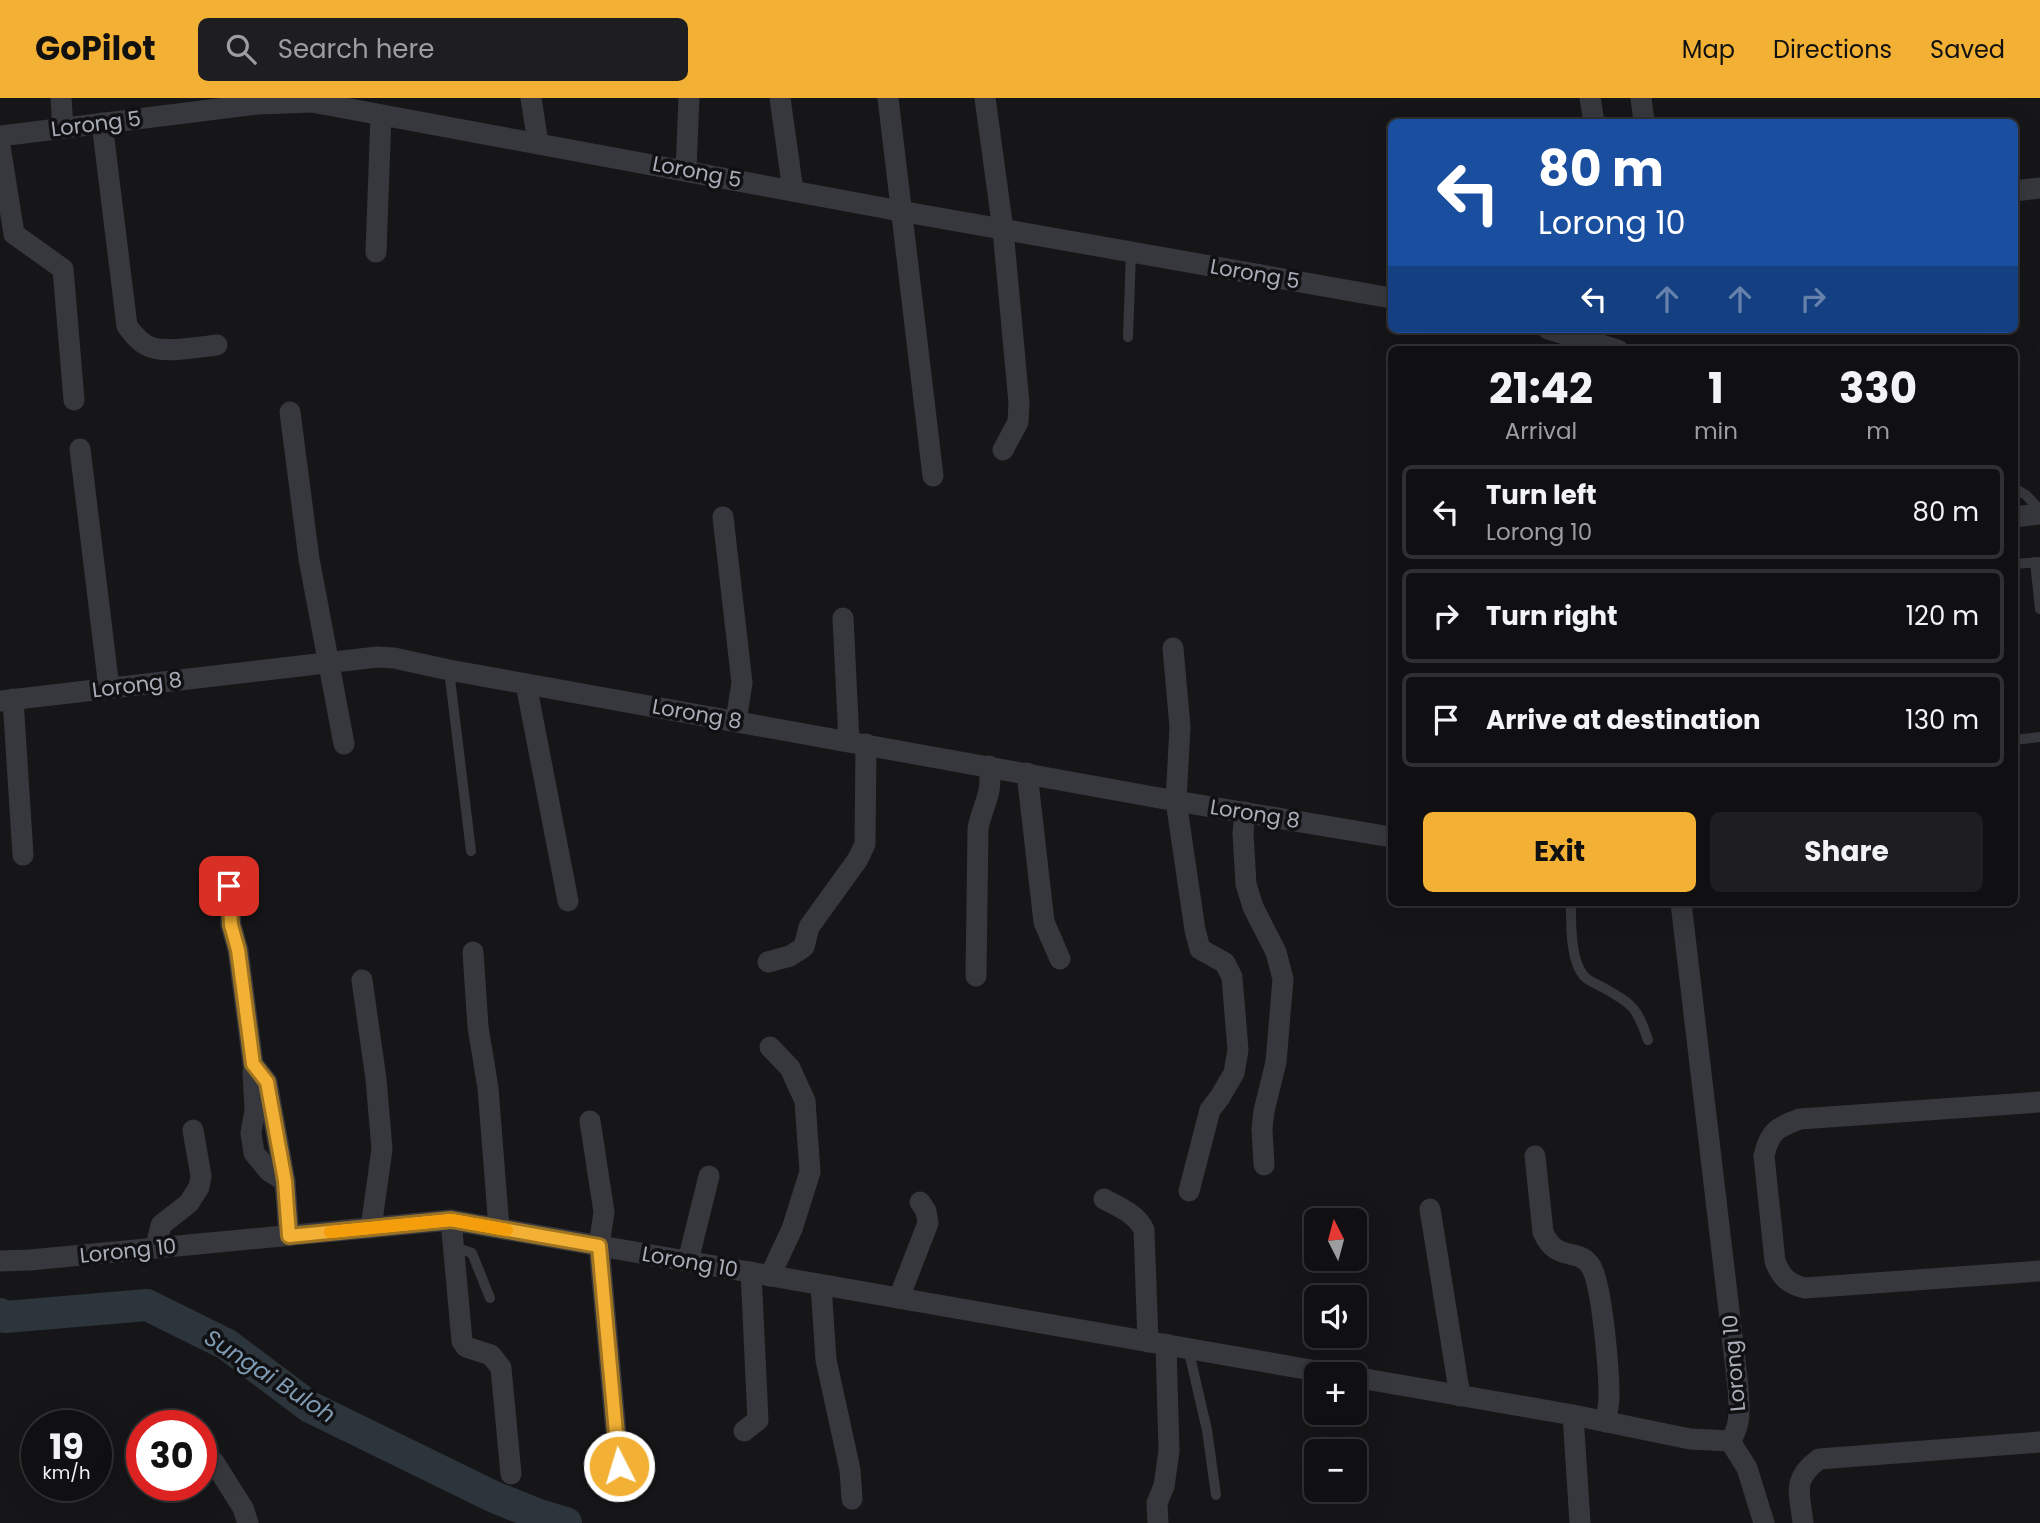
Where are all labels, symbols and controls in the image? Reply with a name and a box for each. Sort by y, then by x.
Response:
search box [198,18,688,81]
text: GoPilot [35,25,156,72]
icon: search [222,30,260,68]
text: Search here [278,31,434,67]
text: Map [1682,33,1735,66]
text: Directions [1773,33,1892,66]
text: Saved [1930,33,2005,66]
street label: Lorong 5 [49,104,142,143]
text: 80 m [1538,135,1664,203]
icon: left [1423,147,1514,238]
street label: Lorong 5 [650,149,744,194]
text: Lorong 10 [1538,200,1686,245]
street label: Lorong 5 [1208,251,1302,296]
icon: left [1575,280,1613,318]
icon: ahead [1648,280,1686,318]
icon: ahead [1721,280,1759,318]
icon: right [1794,280,1832,318]
text: 21:42 [1489,359,1593,418]
text: 1 [1708,359,1724,418]
text: 330 [1839,359,1917,418]
text: Arrival [1505,415,1577,447]
text: min [1694,415,1738,447]
text: m [1866,415,1890,447]
text: Turn left [1486,477,1597,513]
icon: left [1427,493,1465,531]
text: 80 m [1913,494,1979,530]
text: Lorong 10 [1486,516,1592,548]
icon: right [1427,597,1465,635]
text: Turn right [1486,598,1618,634]
text: 120 m [1906,598,1979,634]
street label: Lorong 8 [90,665,184,704]
street label: Lorong 8 [650,691,744,736]
icon: arrive [1427,701,1465,739]
text: Arrive at destination [1486,702,1761,738]
text: 130 m [1905,702,1979,738]
street label: Lorong 8 [1208,792,1302,835]
button: Exit [1423,812,1696,892]
button: Share [1710,812,1983,892]
pin [199,856,259,916]
icon: arrive [210,867,248,905]
north arrow [1304,1208,1367,1270]
map controls [1304,1208,1367,1502]
street label: Lorong 10 [78,1231,178,1270]
street label: Lorong 10 [640,1239,740,1284]
button: sound [1304,1285,1367,1348]
street label: Lorong 10 [1715,1313,1752,1413]
water label: Sungai Buloh [198,1322,342,1430]
button: + [1304,1362,1367,1425]
speed limit sign: 30 [126,1410,217,1501]
text: 19 [49,1422,84,1471]
position arrow [582,1429,656,1503]
button: − [1304,1439,1367,1502]
text: km/h [43,1460,90,1485]

